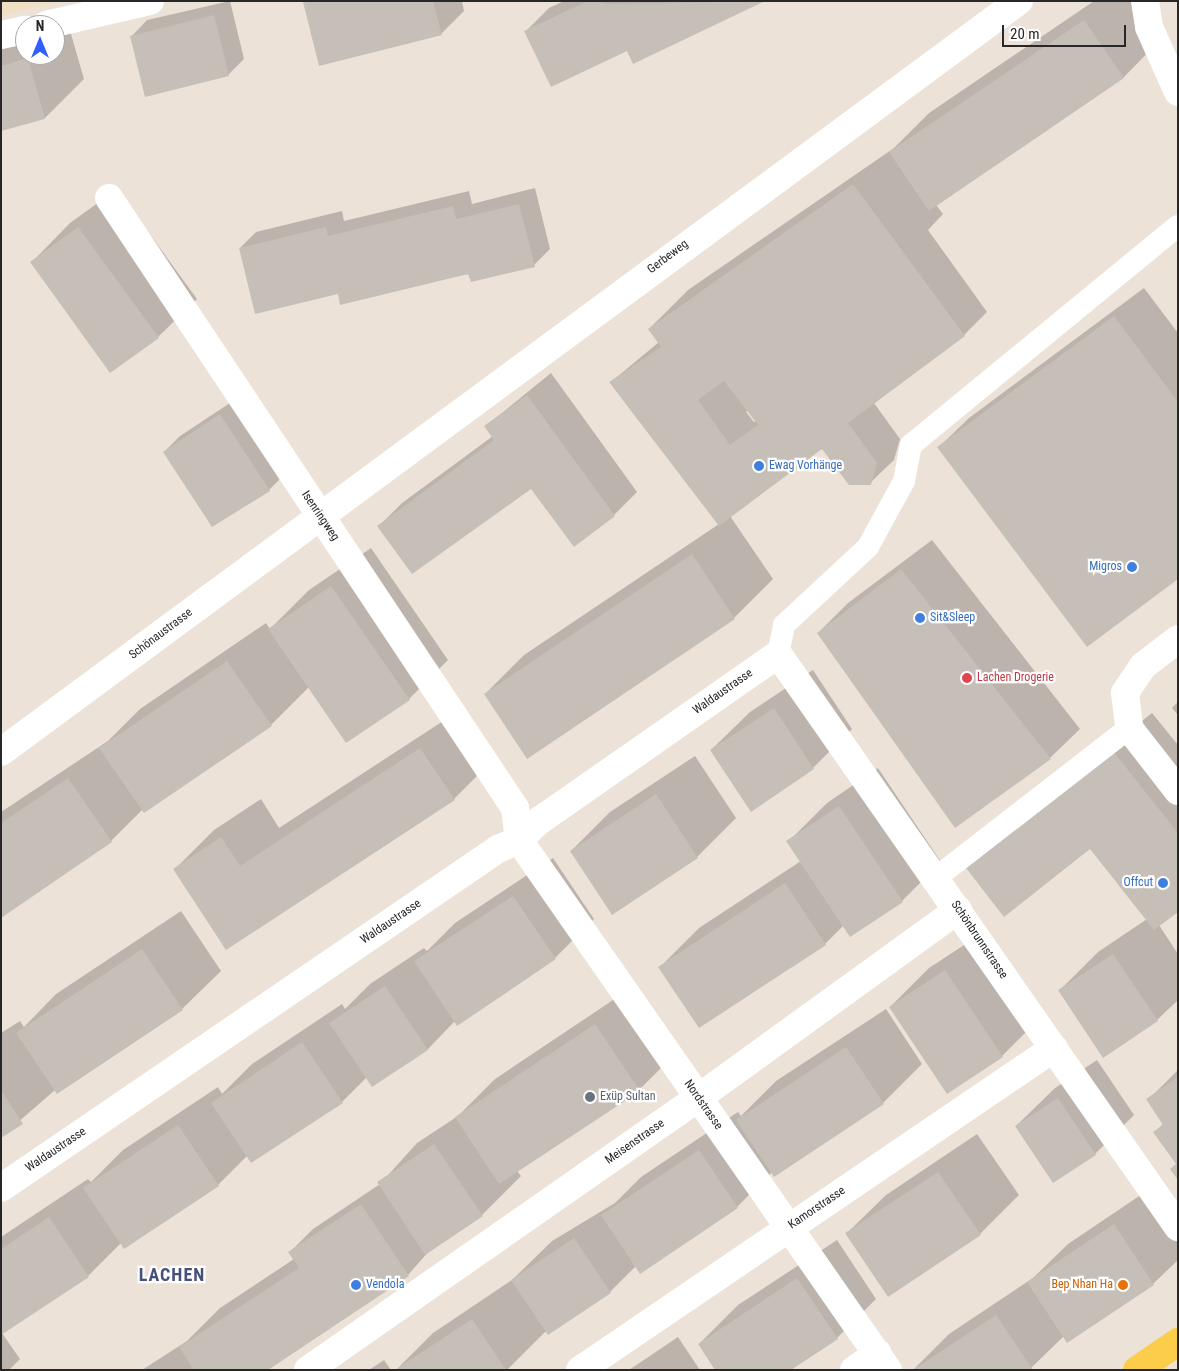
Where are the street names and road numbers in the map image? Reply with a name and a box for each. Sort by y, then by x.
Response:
street label: Gerbeweg [645,237,691,277]
street label: Isenringweg [298,488,342,544]
street label: Schönaustrasse [126,605,196,663]
street label: Waldaustrasse [690,666,756,718]
street label: Waldaustrasse [358,897,424,947]
street label: Schönbrunnstrasse [948,898,1010,982]
street label: Nordstrasse [681,1077,725,1133]
street label: Meisenstrasse [603,1116,667,1168]
street label: Waldaustrasse [23,1125,89,1175]
street label: Kamorstrasse [786,1184,848,1232]

